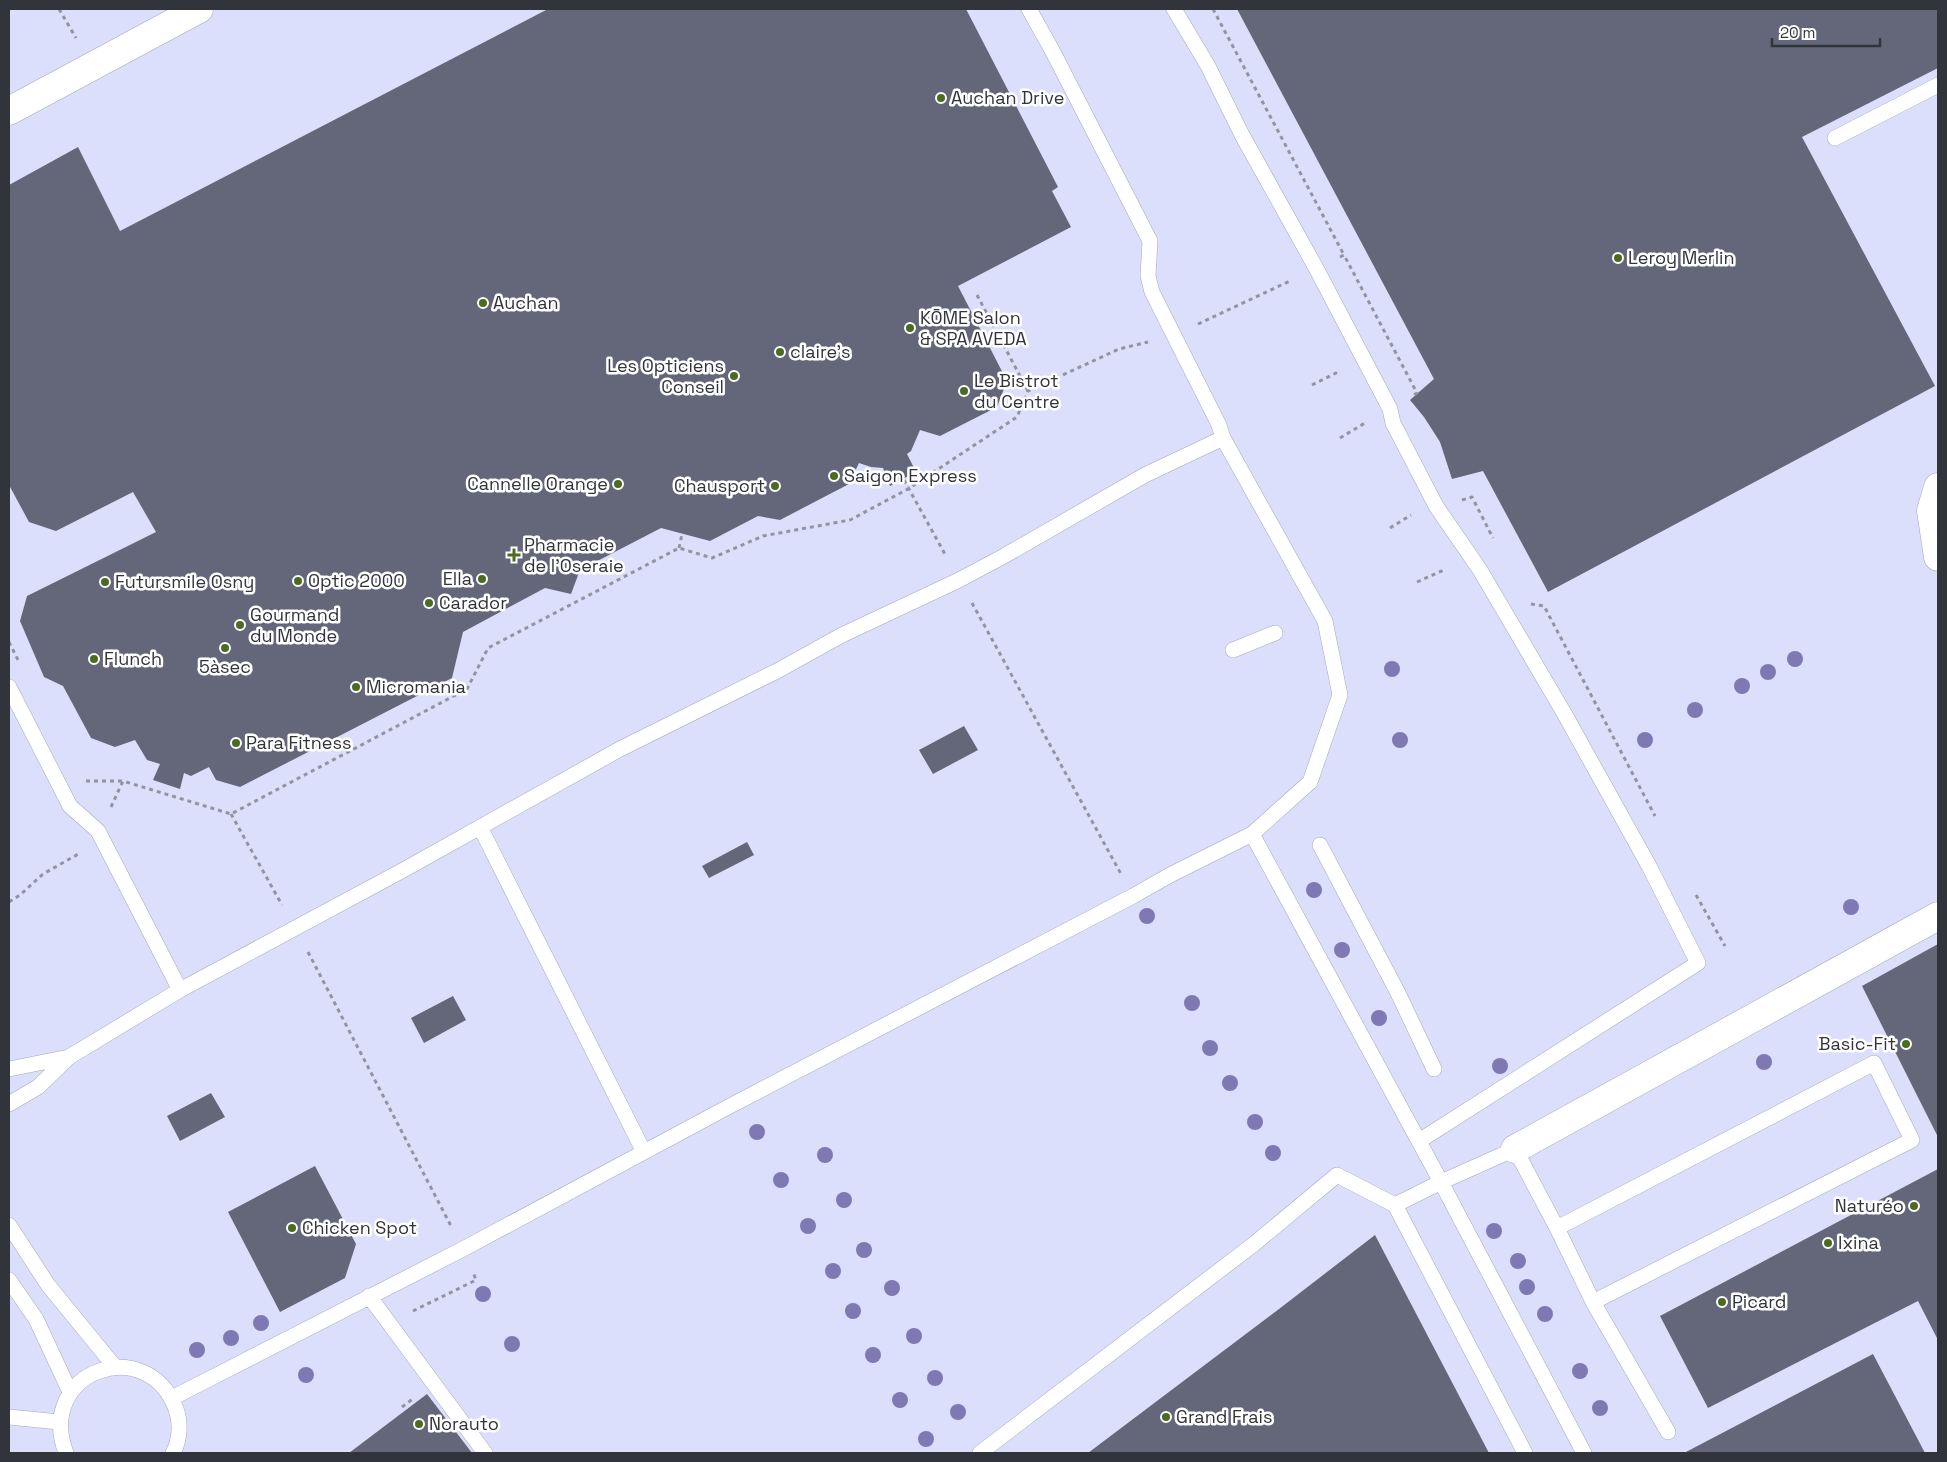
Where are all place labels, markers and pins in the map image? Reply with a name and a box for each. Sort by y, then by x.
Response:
place label: Auchan Drive [951,86,1064,109]
marker: Auchan Drive [935,92,947,104]
place label: Leroy Merlin [1628,246,1735,269]
marker: Leroy Merlin [1612,252,1624,264]
place label: Auchan [493,291,559,314]
marker: Auchan [477,297,489,309]
place label: KŌME Salon & SPA AVEDA [920,306,1027,350]
marker: KŌME Salon & SPA AVEDA [904,322,916,334]
place label: claire's [790,340,850,363]
marker: claire's [774,346,786,358]
place label: Les Opticiens Conseil [607,354,724,398]
place label: Le Bistrot du Centre [974,369,1060,413]
marker: Les Opticiens Conseil [728,370,740,382]
marker: Le Bistrot du Centre [958,385,970,397]
place label: Saigon Express [844,464,977,487]
marker: Saigon Express [828,470,840,482]
place label: Cannelle Orange [467,472,608,495]
place label: Chausport [674,474,765,497]
marker: Cannelle Orange [612,478,624,490]
marker: Chausport [769,480,781,492]
place label: Pharmacie de l'Oseraie [524,533,624,577]
marker: Pharmacie de l'Oseraie [508,549,520,561]
place label: Ella [443,567,472,590]
place label: Optic 2000 [308,569,405,592]
place label: Futursmile Osny [115,570,254,593]
marker: Ella [476,573,488,585]
marker: Optic 2000 [292,575,304,587]
marker: Futursmile Osny [99,576,111,588]
place label: Carador [439,591,507,614]
marker: Carador [423,597,435,609]
place label: Gourmand du Monde [250,603,339,647]
marker: Gourmand du Monde [234,619,246,631]
marker: 5àsec [219,642,231,654]
place label: Flunch [104,647,162,670]
marker: Flunch [88,653,100,665]
place label: 5àsec [199,655,251,678]
place label: Micromania [366,675,466,698]
marker: Micromania [350,681,362,693]
place label: Para Fitness [246,731,352,754]
marker: Para Fitness [230,737,242,749]
place label: Basic-Fit [1819,1032,1896,1055]
marker: Basic-Fit [1900,1038,1912,1050]
place label: Naturéo [1835,1194,1904,1217]
marker: Naturéo [1908,1200,1920,1212]
place label: Chicken Spot [302,1216,417,1239]
marker: Chicken Spot [286,1222,298,1234]
place label: Ixina [1838,1231,1879,1254]
marker: Ixina [1822,1237,1834,1249]
place label: Picard [1732,1290,1786,1313]
marker: Picard [1716,1296,1728,1308]
place label: Grand Frais [1176,1405,1272,1428]
marker: Grand Frais [1160,1411,1172,1423]
place label: Norauto [429,1412,499,1435]
marker: Norauto [413,1418,425,1430]

